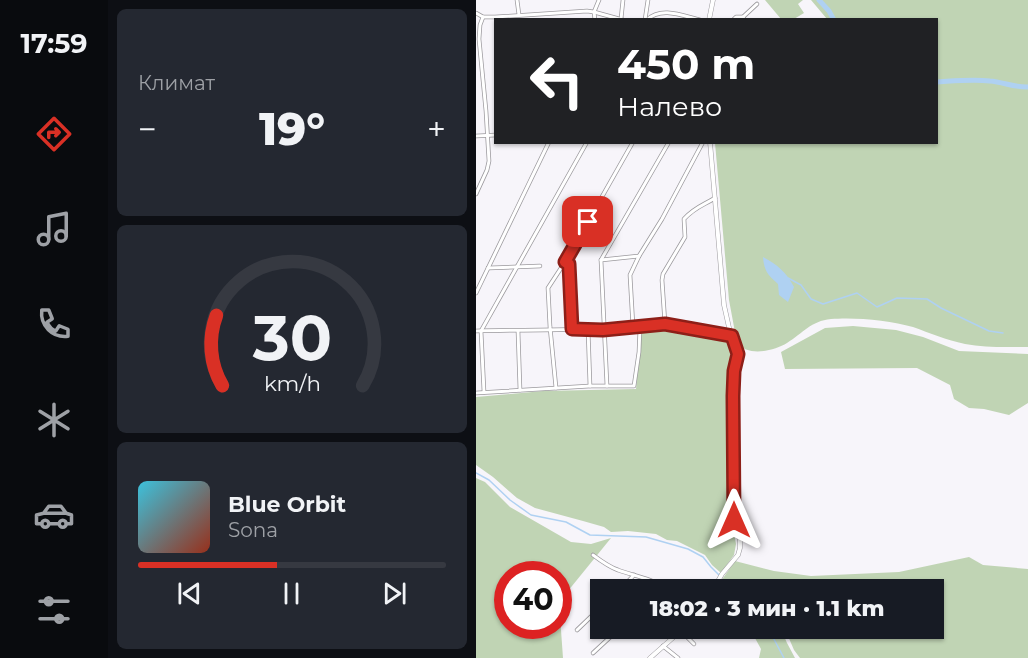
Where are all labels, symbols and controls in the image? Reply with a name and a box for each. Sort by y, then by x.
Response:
text: 17:59 [20,27,88,60]
text: 450 m [617,38,755,90]
icon: left [518,42,596,120]
text: Климат [138,71,215,95]
text: Налево [617,90,722,123]
text: 19° [259,101,325,156]
text: − [138,109,157,149]
text: + [427,109,446,149]
icon: directions [33,113,75,155]
pin [562,196,613,247]
icon: arrive [571,205,604,238]
icon: music [33,208,75,250]
text: 30 [251,300,332,376]
icon: phone [33,303,75,345]
text: km/h [263,370,321,396]
icon: climate [33,399,75,441]
position arrow [702,488,766,552]
text: Blue Orbit [228,491,346,518]
icon: car [33,494,75,536]
text: Sona [228,518,278,542]
speed limit sign: 40 [494,561,572,639]
icon: previous [173,577,206,610]
icon: pause [275,577,308,610]
icon: next [378,577,411,610]
icon: filters [33,589,75,631]
text: 18:02 · 3 мин · 1.1 km [650,595,884,622]

